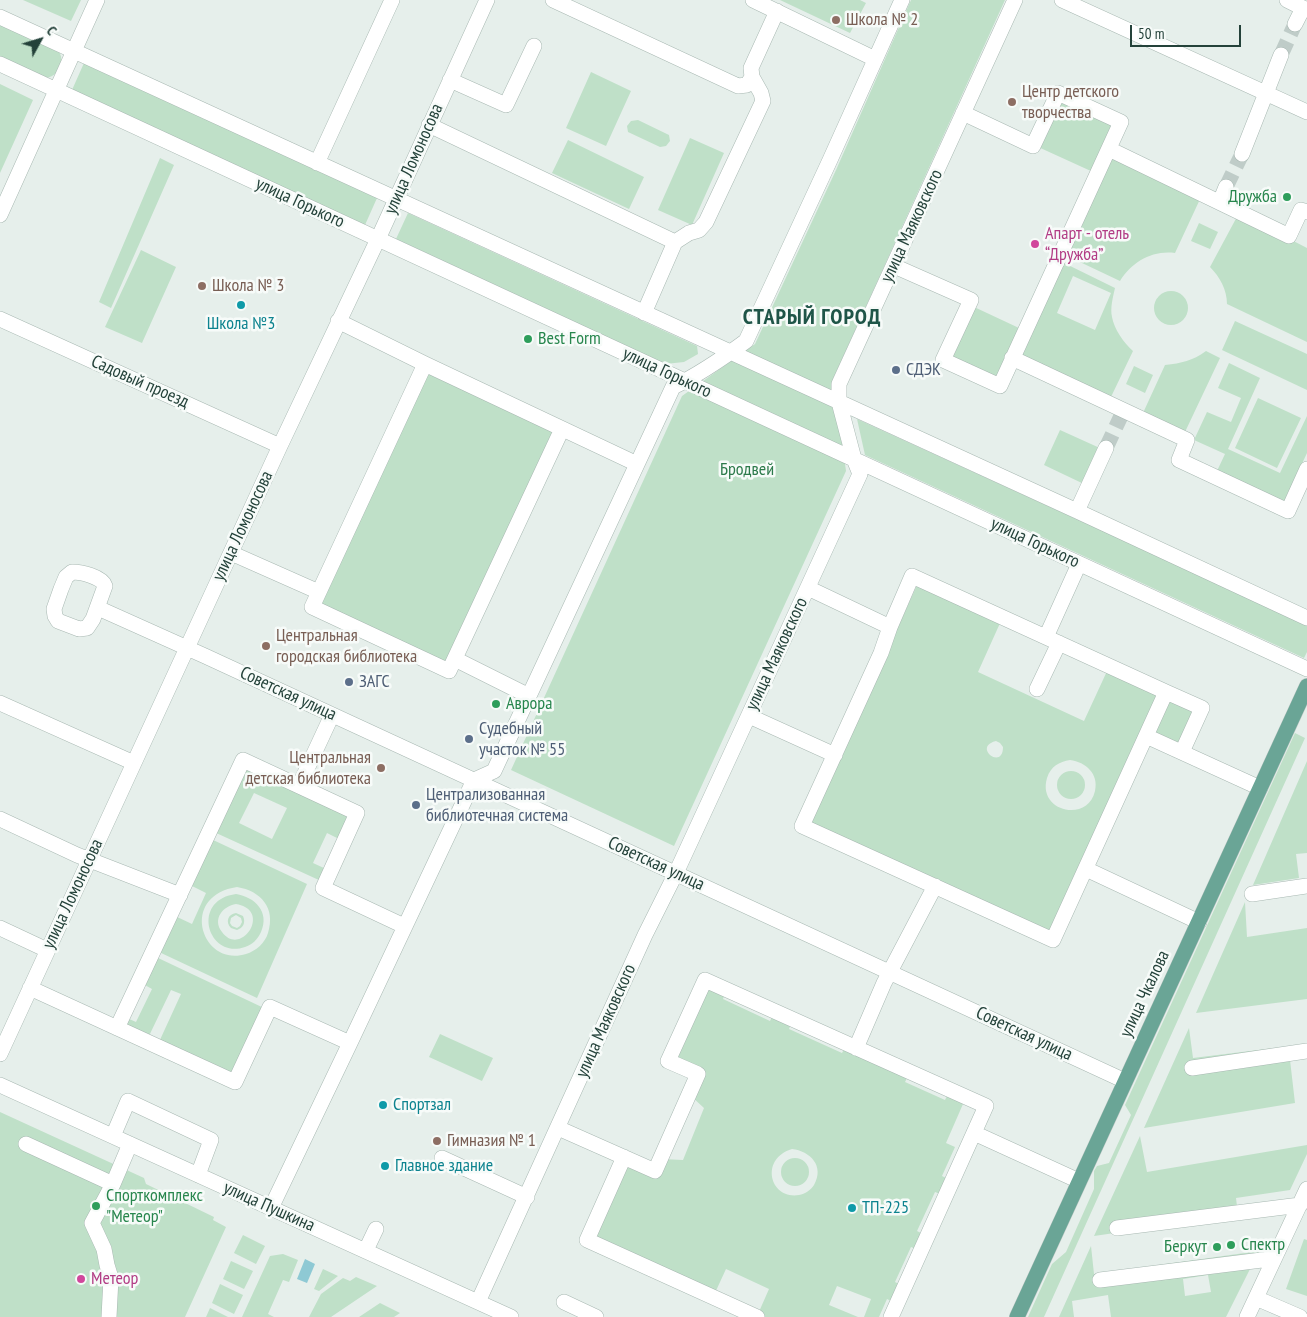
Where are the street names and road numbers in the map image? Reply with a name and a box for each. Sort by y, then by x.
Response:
street label: улица Ломоносова [380,100,448,218]
street label: улица Маяковского [876,166,948,286]
street label: улица Горького [252,173,348,233]
street label: улица Горького [619,343,715,403]
street label: Садовый проезд [88,351,192,413]
street label: улица Ломоносова [208,468,278,584]
street label: улица Горького [987,513,1083,573]
street label: улица Маяковского [741,594,813,714]
street label: Советская улица [236,662,340,726]
street label: Советская улица [604,832,708,896]
street label: улица Ломоносова [38,836,108,952]
street label: улица Чкалова [1116,947,1174,1041]
street label: улица Маяковского [571,961,641,1081]
street label: Советская улица [972,1002,1076,1066]
street label: улица Пушкина [220,1177,318,1237]

